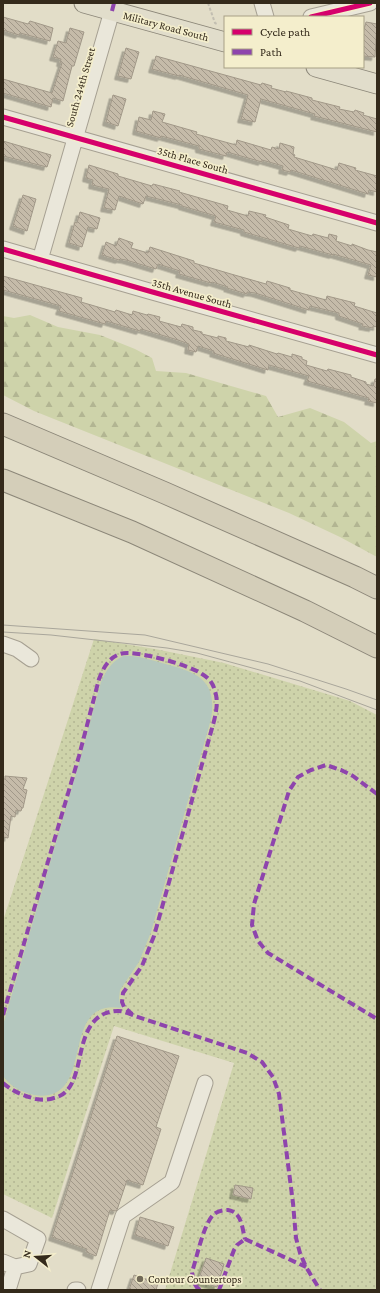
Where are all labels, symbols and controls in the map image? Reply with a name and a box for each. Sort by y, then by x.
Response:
street label: Military Road South [122,9,210,44]
legend [224,16,364,68]
text: Cycle path [260,25,311,39]
text: Path [260,45,282,59]
street label: South 244th Street [63,46,97,128]
street label: 35th Place South [156,144,230,176]
street label: 35th Avenue South [151,276,233,310]
north arrow [16,1237,56,1277]
text: N [20,1248,33,1259]
place label: Contour Countertops [148,1273,242,1286]
marker: Contour Countertops [135,1274,145,1284]

